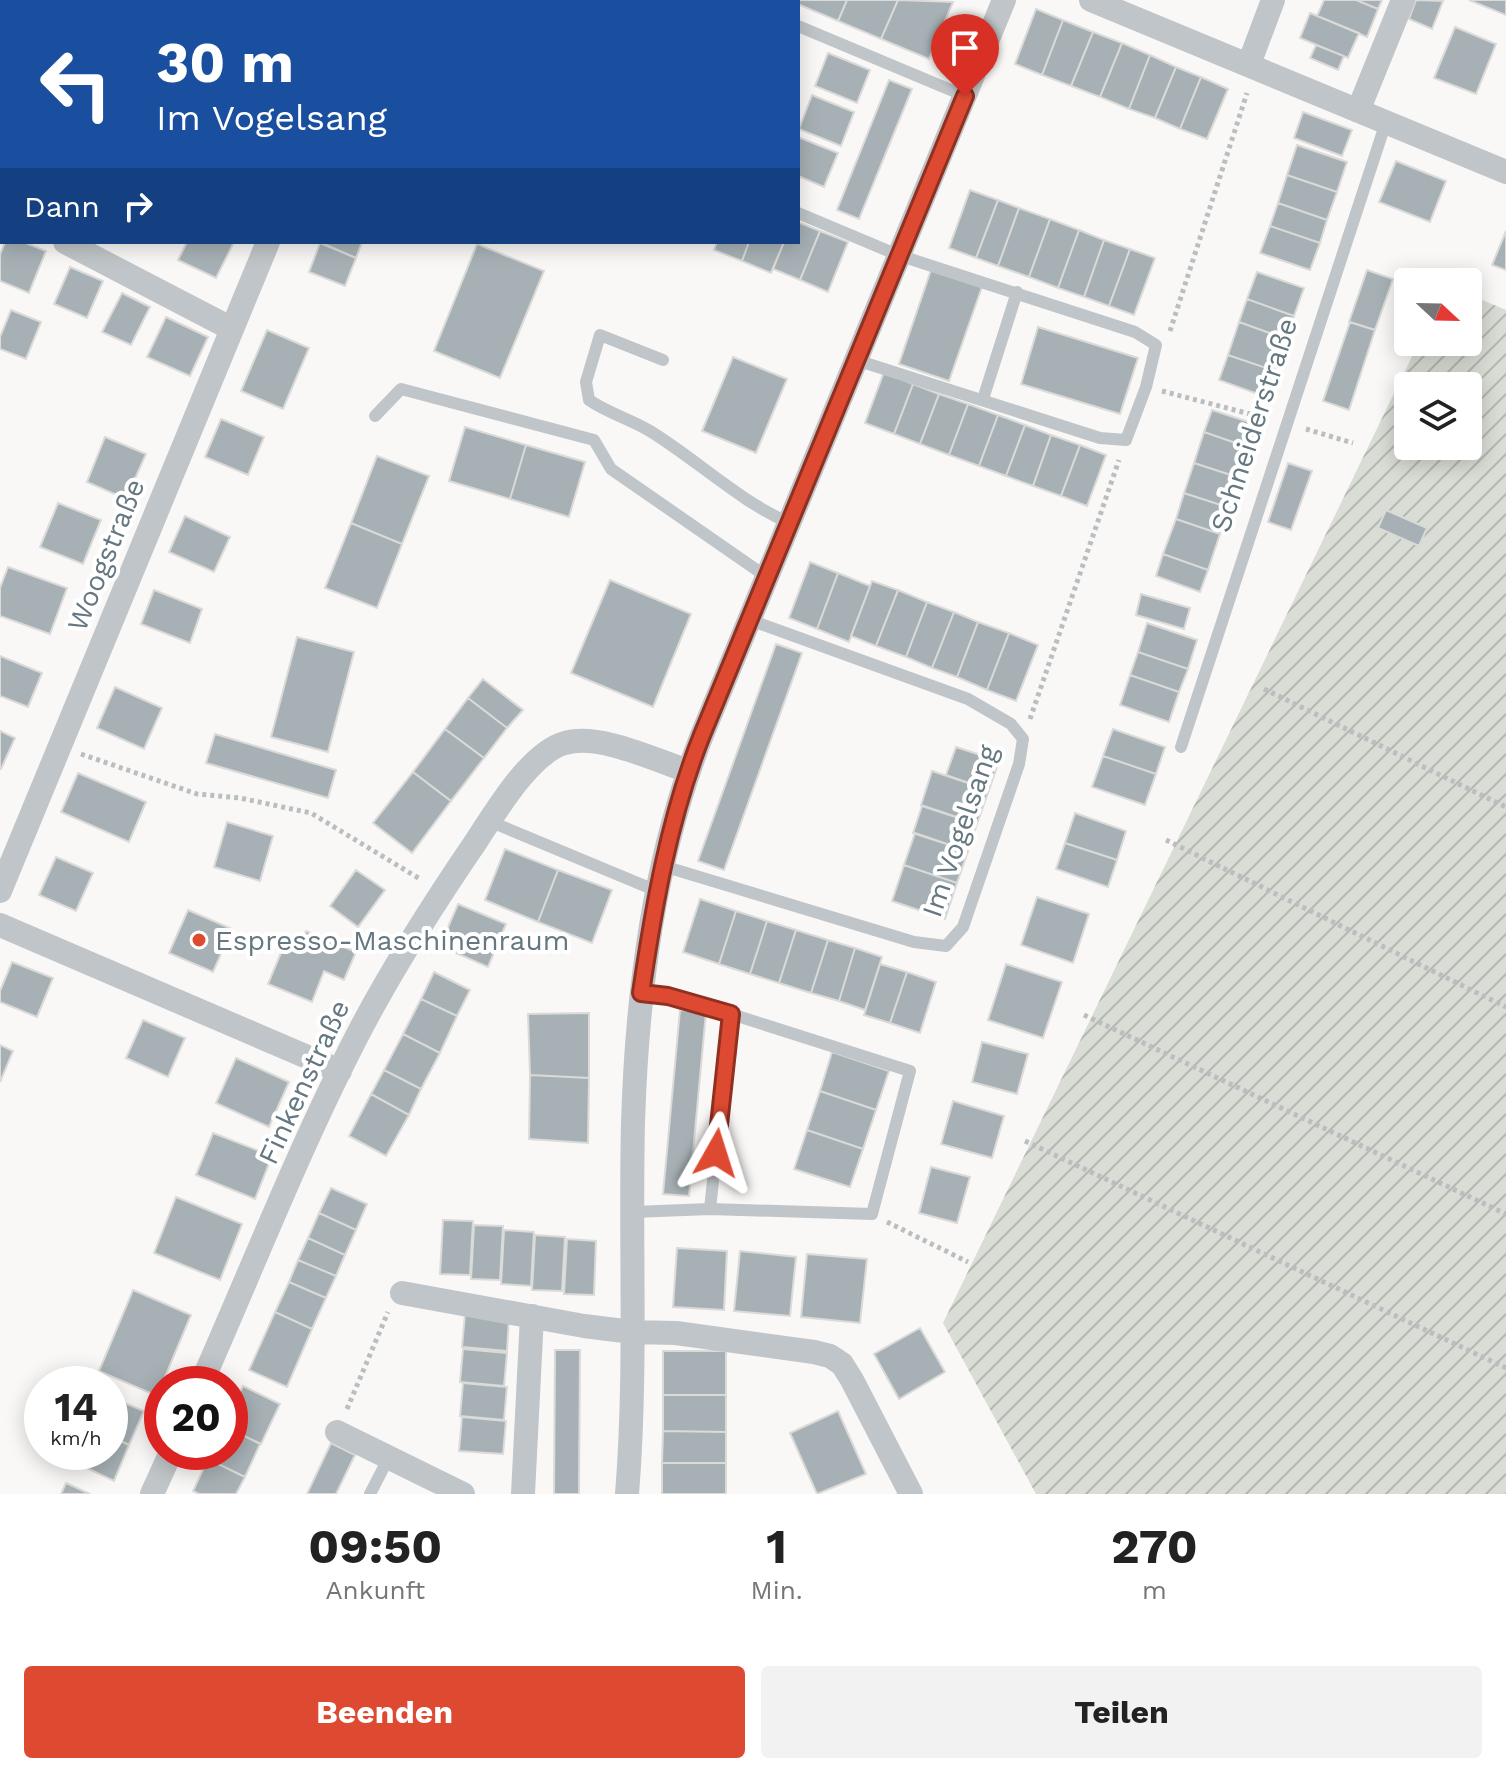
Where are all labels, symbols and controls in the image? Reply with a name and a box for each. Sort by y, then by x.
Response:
pin [931,14.0,999,96]
icon: arrive [943,26,987,70]
text: 30 m [156,30,294,96]
icon: left [24,32,128,136]
text: Im Vogelsang [156,97,387,139]
icon: right [116,184,160,228]
text: Dann [24,189,100,224]
north arrow [1394,268,1482,356]
map controls [1394,268,1482,460]
street label: Schneiderstraße [1204,314,1304,536]
button: layers [1394,372,1482,460]
street label: Woogstraße [60,474,152,636]
street label: Im Vogelsang [915,741,1005,921]
place label: Espresso-Maschinenraum [215,924,569,957]
marker: Espresso-Maschinenraum [190,931,208,949]
street label: Finkenstraße [252,995,356,1169]
position arrow [674,1111,758,1195]
speed limit sign: 20 [144,1366,248,1470]
text: 14 [54,1384,98,1431]
text: km/h [50,1426,102,1450]
text: 09:50 [308,1518,442,1575]
text: 1 [766,1518,787,1575]
text: 270 [1111,1518,1198,1575]
text: Ankunft [325,1575,425,1605]
text: Min. [751,1575,803,1605]
text: m [1142,1575,1167,1605]
button: Beenden [24,1666,745,1758]
button: Teilen [761,1666,1482,1758]

